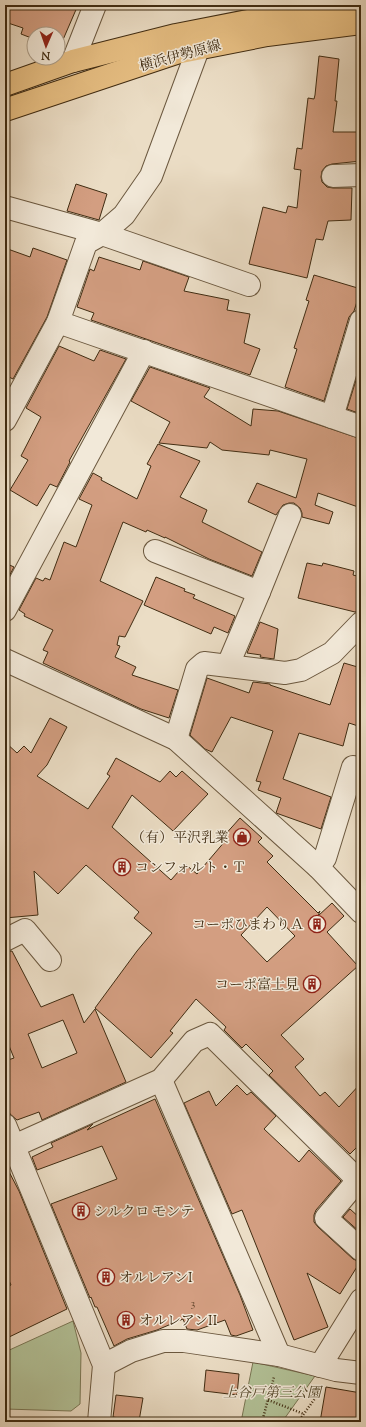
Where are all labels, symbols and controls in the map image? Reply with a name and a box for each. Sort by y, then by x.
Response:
north arrow [26,26,66,66]
street label: 横浜伊勢原線 [137,36,224,77]
text: N [41,47,51,63]
shop icon: （有）平沢乳業 [232,827,252,847]
place label: （有）平沢乳業 [131,829,229,849]
building icon: コンフォルト・Ｔ [112,857,132,877]
place label: コンフォルト・Ｔ [135,859,246,879]
building icon: コーポひまわりＡ [307,914,327,934]
place label: コーポひまわりＡ [192,916,304,936]
building icon: コーポ富士見 [302,974,322,994]
place label: コーポ富士見 [215,976,299,996]
building icon: シルクロ モンテ [71,1201,91,1221]
place label: シルクロ モンテ [94,1203,194,1223]
building icon: オルレアンI [96,1267,116,1287]
place label: オルレアンI [119,1269,193,1289]
house number: 3 [191,1295,196,1313]
building icon: オルレアンII [116,1310,136,1330]
place label: オルレアンII [139,1312,218,1332]
park label: 上谷戸第三公園 [223,1384,323,1404]

